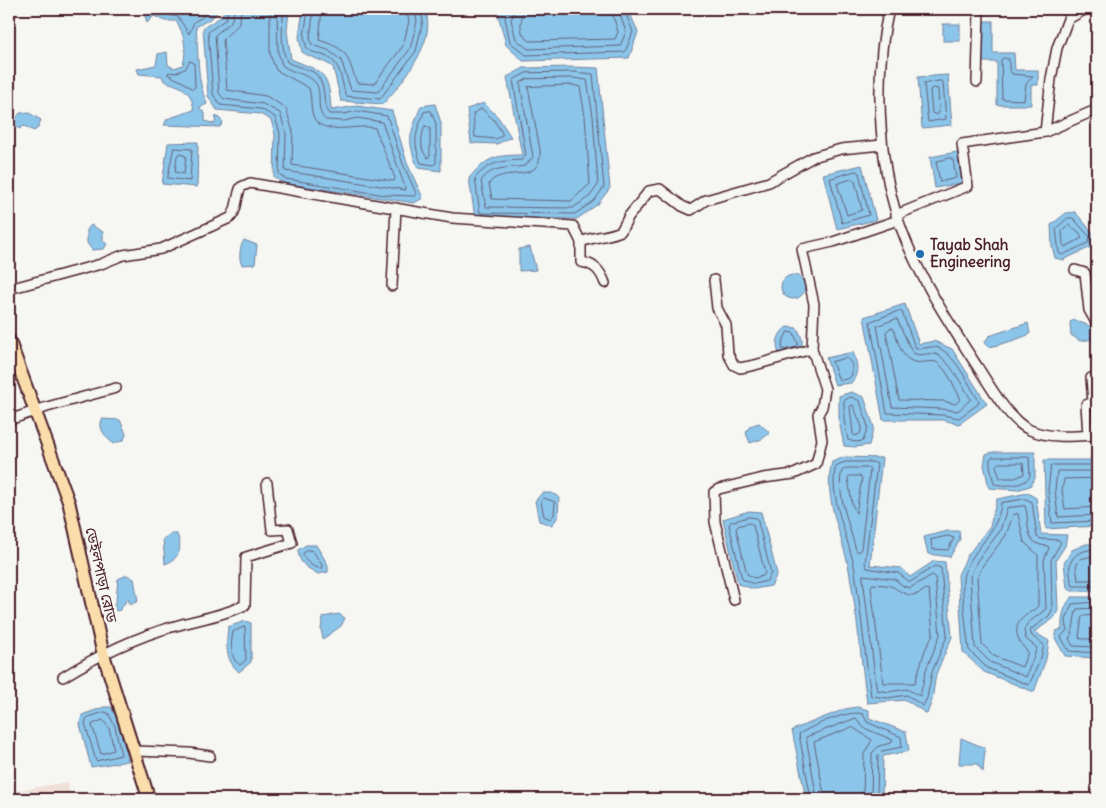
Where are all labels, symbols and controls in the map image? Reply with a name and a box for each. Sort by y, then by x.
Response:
place label: Tayab Shah Engineering [930,235,1011,272]
marker: Tayab Shah Engineering [914,248,926,260]
street label: ডেইলপাড়া রোড [81,525,122,625]

